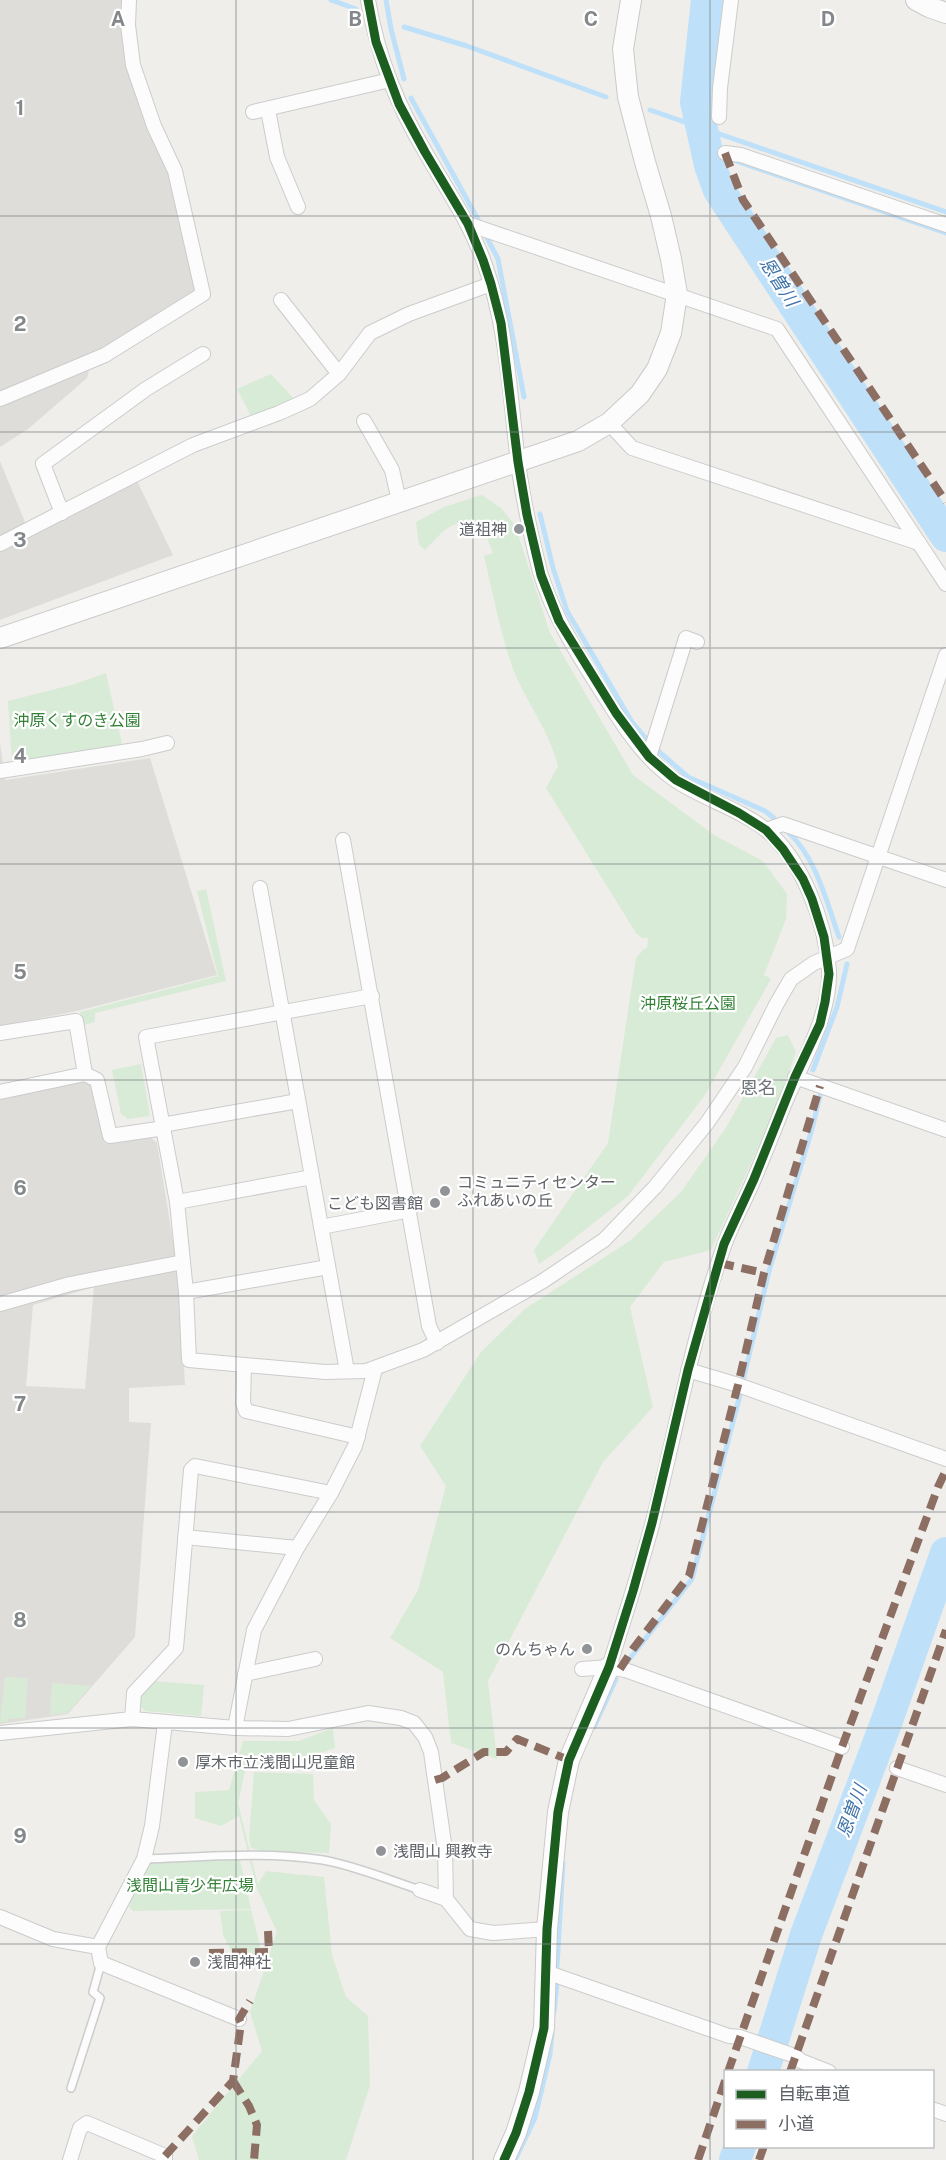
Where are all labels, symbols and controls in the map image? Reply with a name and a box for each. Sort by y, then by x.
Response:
text: A [111,7,125,31]
text: B [348,7,362,31]
text: C [584,7,598,31]
text: D [821,7,835,31]
text: 1 [16,96,24,120]
water label: 恩曽川 [756,253,804,312]
text: 2 [14,312,26,336]
place label: 道祖神 [459,520,507,539]
marker: 道祖神 [512,522,526,536]
text: 3 [13,528,27,552]
park label: 沖原くすのき公園 [13,711,141,730]
text: 4 [13,744,27,768]
text: 5 [13,960,27,984]
park label: 沖原桜丘公園 [640,994,736,1013]
district label: 恩名 [740,1077,776,1098]
place label: コミュニティセンター ふれあいの丘 [457,1173,616,1210]
text: 6 [13,1176,27,1200]
marker: コミュニティセンター ふれあいの丘 [438,1184,452,1198]
place label: こども図書館 [327,1194,423,1213]
marker: こども図書館 [428,1196,442,1210]
text: 7 [14,1392,26,1416]
text: 8 [13,1608,27,1632]
place label: のんちゃん [495,1640,575,1659]
marker: のんちゃん [580,1642,594,1656]
place label: 厚木市立浅間山児童館 [195,1753,355,1772]
marker: 厚木市立浅間山児童館 [176,1755,190,1769]
water label: 恩曽川 [832,1780,871,1840]
text: 9 [13,1824,27,1848]
place label: 浅間山 興教寺 [393,1842,493,1861]
marker: 浅間山 興教寺 [374,1844,388,1858]
park label: 浅間山青少年広場 [126,1876,254,1895]
place label: 浅間神社 [207,1953,271,1972]
marker: 浅間神社 [188,1955,202,1969]
legend [724,2070,934,2148]
text: 自転車道 [778,2083,850,2104]
text: 小道 [778,2113,814,2134]

